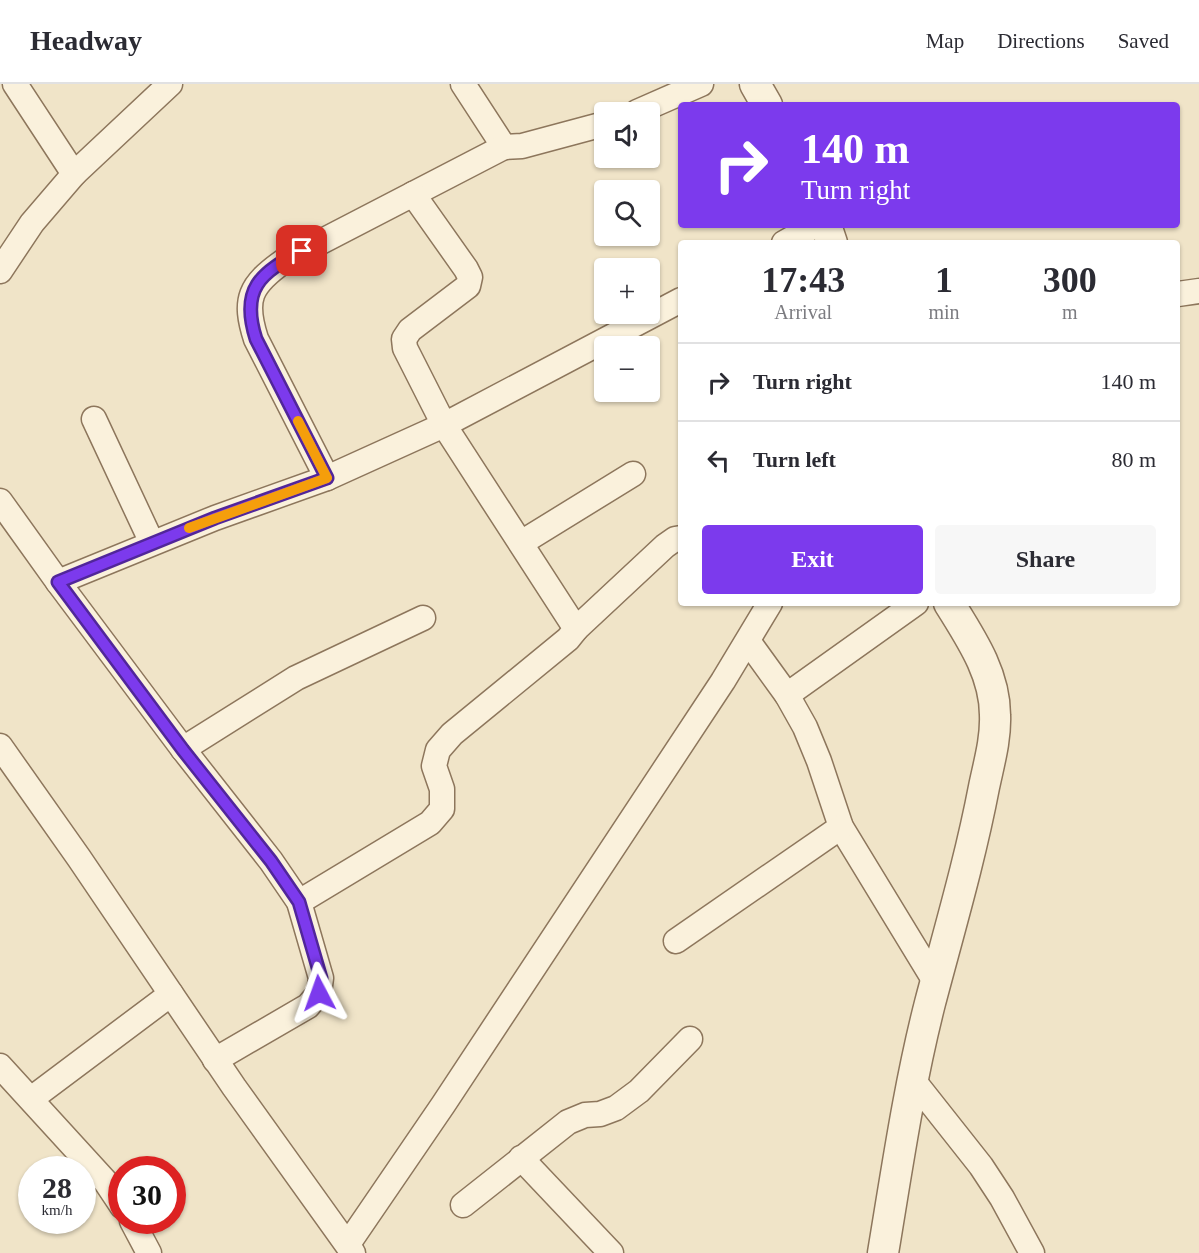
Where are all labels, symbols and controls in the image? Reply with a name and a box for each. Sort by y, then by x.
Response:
text: Headway [30,25,142,56]
text: Map [926,29,964,53]
text: Directions [997,29,1085,53]
text: Saved [1118,29,1169,53]
map controls [594,102,660,402]
button: sound [594,102,660,168]
icon: right [702,126,780,204]
text: 140 m [801,126,910,172]
text: Turn right [801,175,910,205]
button: search [594,180,660,246]
pin [276,225,327,276]
icon: arrive [285,234,318,267]
button: + [594,258,660,324]
text: 17:43 [761,260,845,300]
text: 1 [935,260,953,300]
text: 300 [1043,260,1097,300]
text: Arrival [774,301,832,323]
text: min [928,301,960,323]
text: m [1062,301,1078,323]
button: − [594,336,660,402]
icon: right [702,366,735,399]
text: Turn right [753,369,852,394]
text: 140 m [1100,369,1156,394]
icon: left [702,444,735,477]
text: Turn left [753,447,836,472]
text: 80 m [1111,447,1156,472]
button: Exit [702,525,923,594]
button: Share [935,525,1156,594]
position arrow [287,961,351,1025]
speed limit sign: 30 [108,1156,186,1234]
text: 28 [42,1171,72,1204]
text: km/h [42,1202,72,1218]

